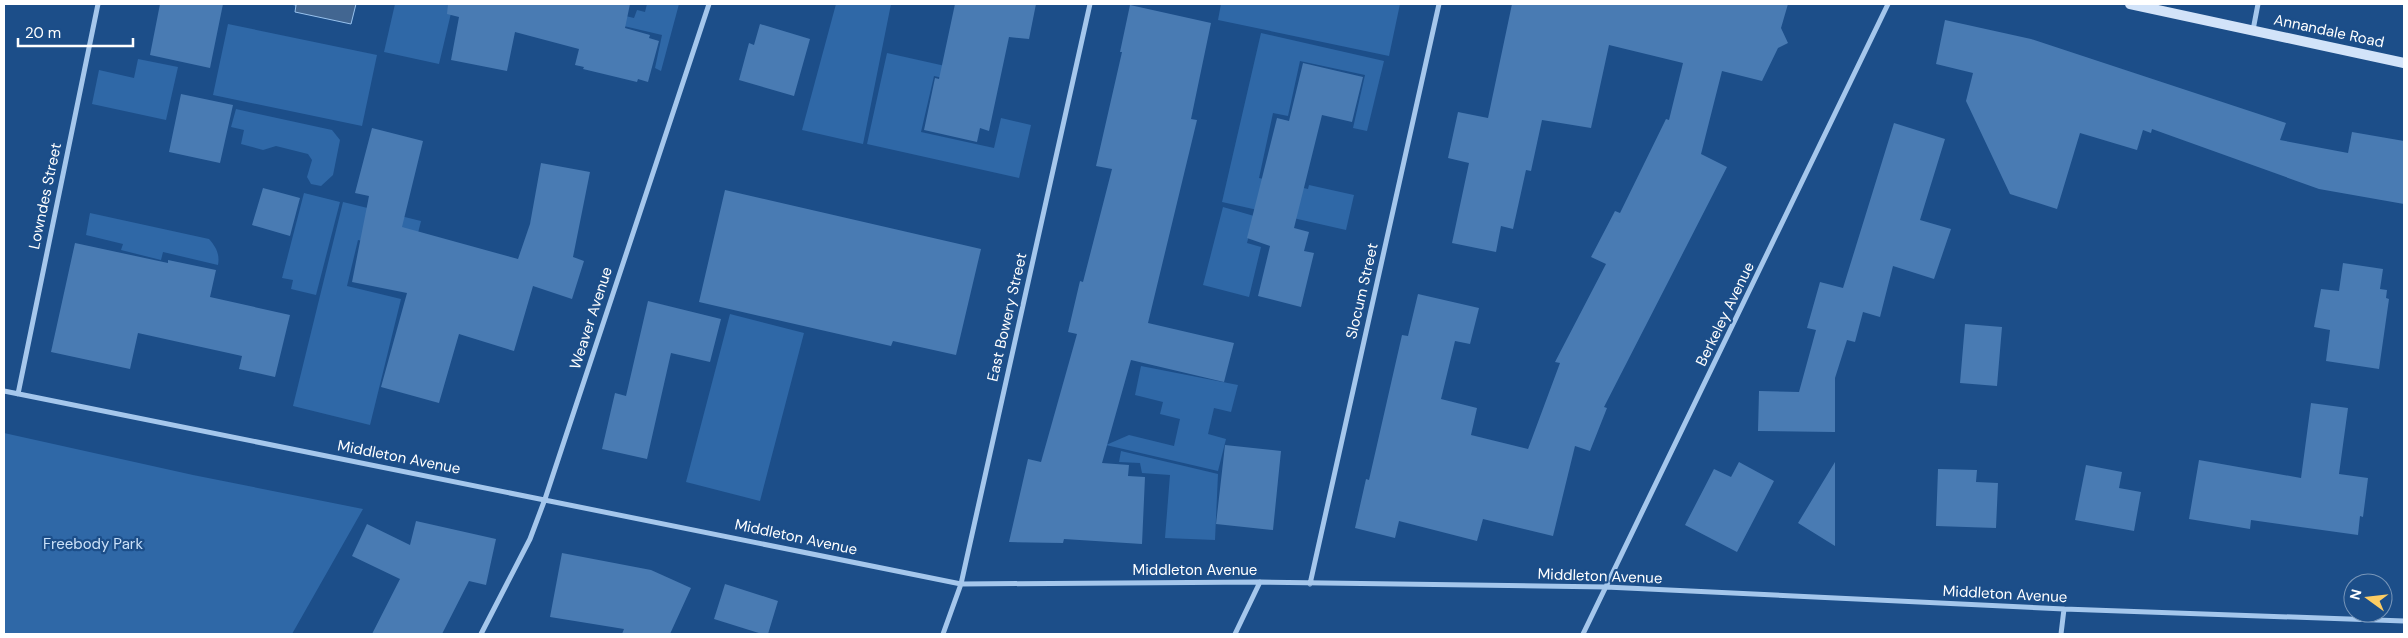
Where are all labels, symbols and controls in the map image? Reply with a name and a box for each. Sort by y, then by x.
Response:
street label: Annandale Road [2272,10,2386,52]
scale bar [18,15,132,47]
text: 20 m [25,23,61,43]
street label: Lowndes Street [24,141,66,251]
street label: Slocum Street [1341,241,1383,341]
street label: East Bowery Street [982,251,1032,383]
street label: Berkeley Avenue [1691,259,1759,369]
street label: Weaver Avenue [565,264,617,372]
street label: Middleton Avenue [336,435,462,479]
street label: Middleton Avenue [733,514,859,560]
park label: Freebody Park [43,534,143,554]
street label: Middleton Avenue [1133,560,1257,580]
street label: Middleton Avenue [1537,564,1663,588]
north arrow [2343,573,2393,623]
street label: Middleton Avenue [1942,581,2068,607]
text: N [2345,587,2365,602]

